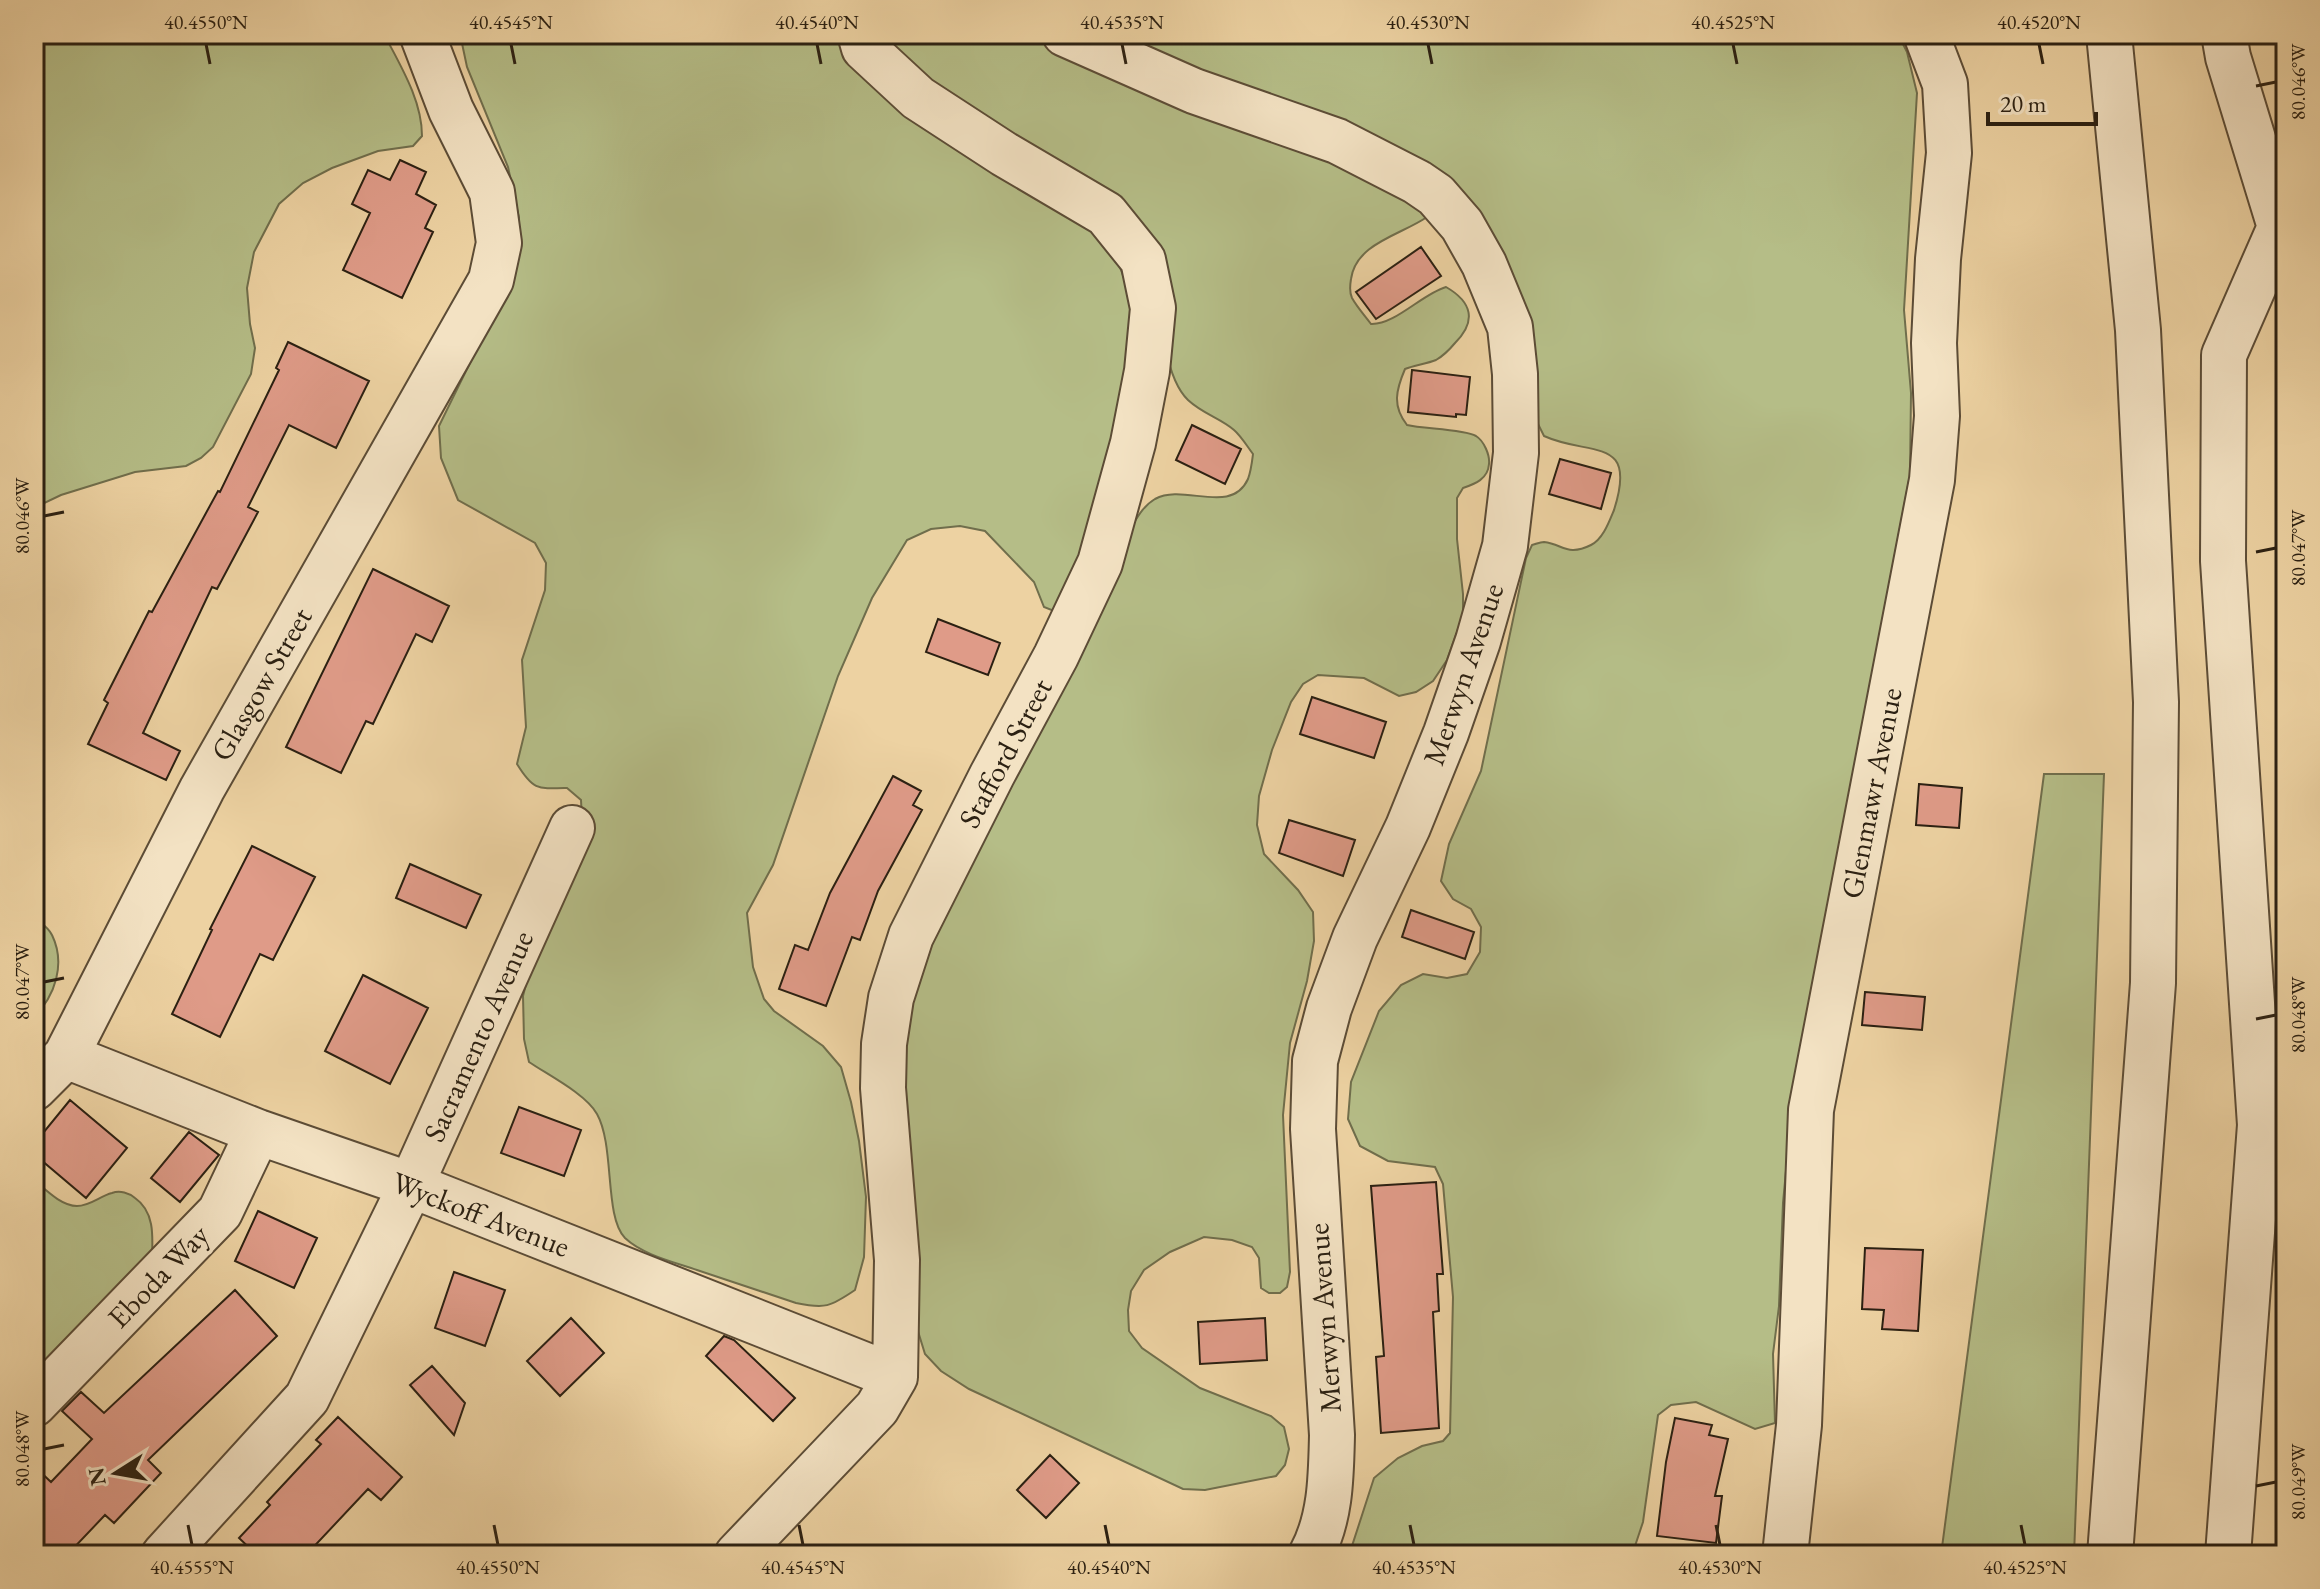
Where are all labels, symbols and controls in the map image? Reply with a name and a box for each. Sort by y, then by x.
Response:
text: 40.4550°N [164,9,248,35]
text: 40.4545°N [469,9,553,35]
text: 40.4540°N [775,9,859,35]
text: 40.4535°N [1080,9,1164,35]
text: 40.4530°N [1386,9,1470,35]
text: 40.4525°N [1691,9,1775,35]
text: 40.4520°N [1997,9,2081,35]
text: 80.046°W [2285,43,2311,120]
scale bar [1988,76,2096,126]
text: 20 m [2000,88,2047,119]
text: 80.046°W [9,477,35,554]
text: 80.047°W [2285,509,2311,586]
street label: Merwyn Avenue [1414,578,1512,770]
street label: Glasgow Street [201,600,321,768]
street label: Stafford Street [949,671,1061,834]
street label: Glenmawr Avenue [1831,684,1911,902]
street label: Sacramento Avenue [414,924,542,1148]
text: 80.047°W [9,943,35,1020]
text: 80.048°W [2285,976,2311,1053]
street label: Wyckoff Avenue [387,1162,575,1266]
street label: Eboda Way [99,1215,218,1336]
street label: Merwyn Avenue [1298,1222,1350,1414]
text: 80.048°W [9,1410,35,1487]
north arrow [76,1433,156,1513]
text: 80.049°W [2285,1443,2311,1520]
text: N [81,1465,113,1488]
text: 40.4555°N [150,1554,234,1580]
text: 40.4550°N [456,1554,540,1580]
text: 40.4545°N [761,1554,845,1580]
text: 40.4540°N [1067,1554,1151,1580]
text: 40.4535°N [1372,1554,1456,1580]
text: 40.4530°N [1678,1554,1762,1580]
text: 40.4525°N [1983,1554,2067,1580]

